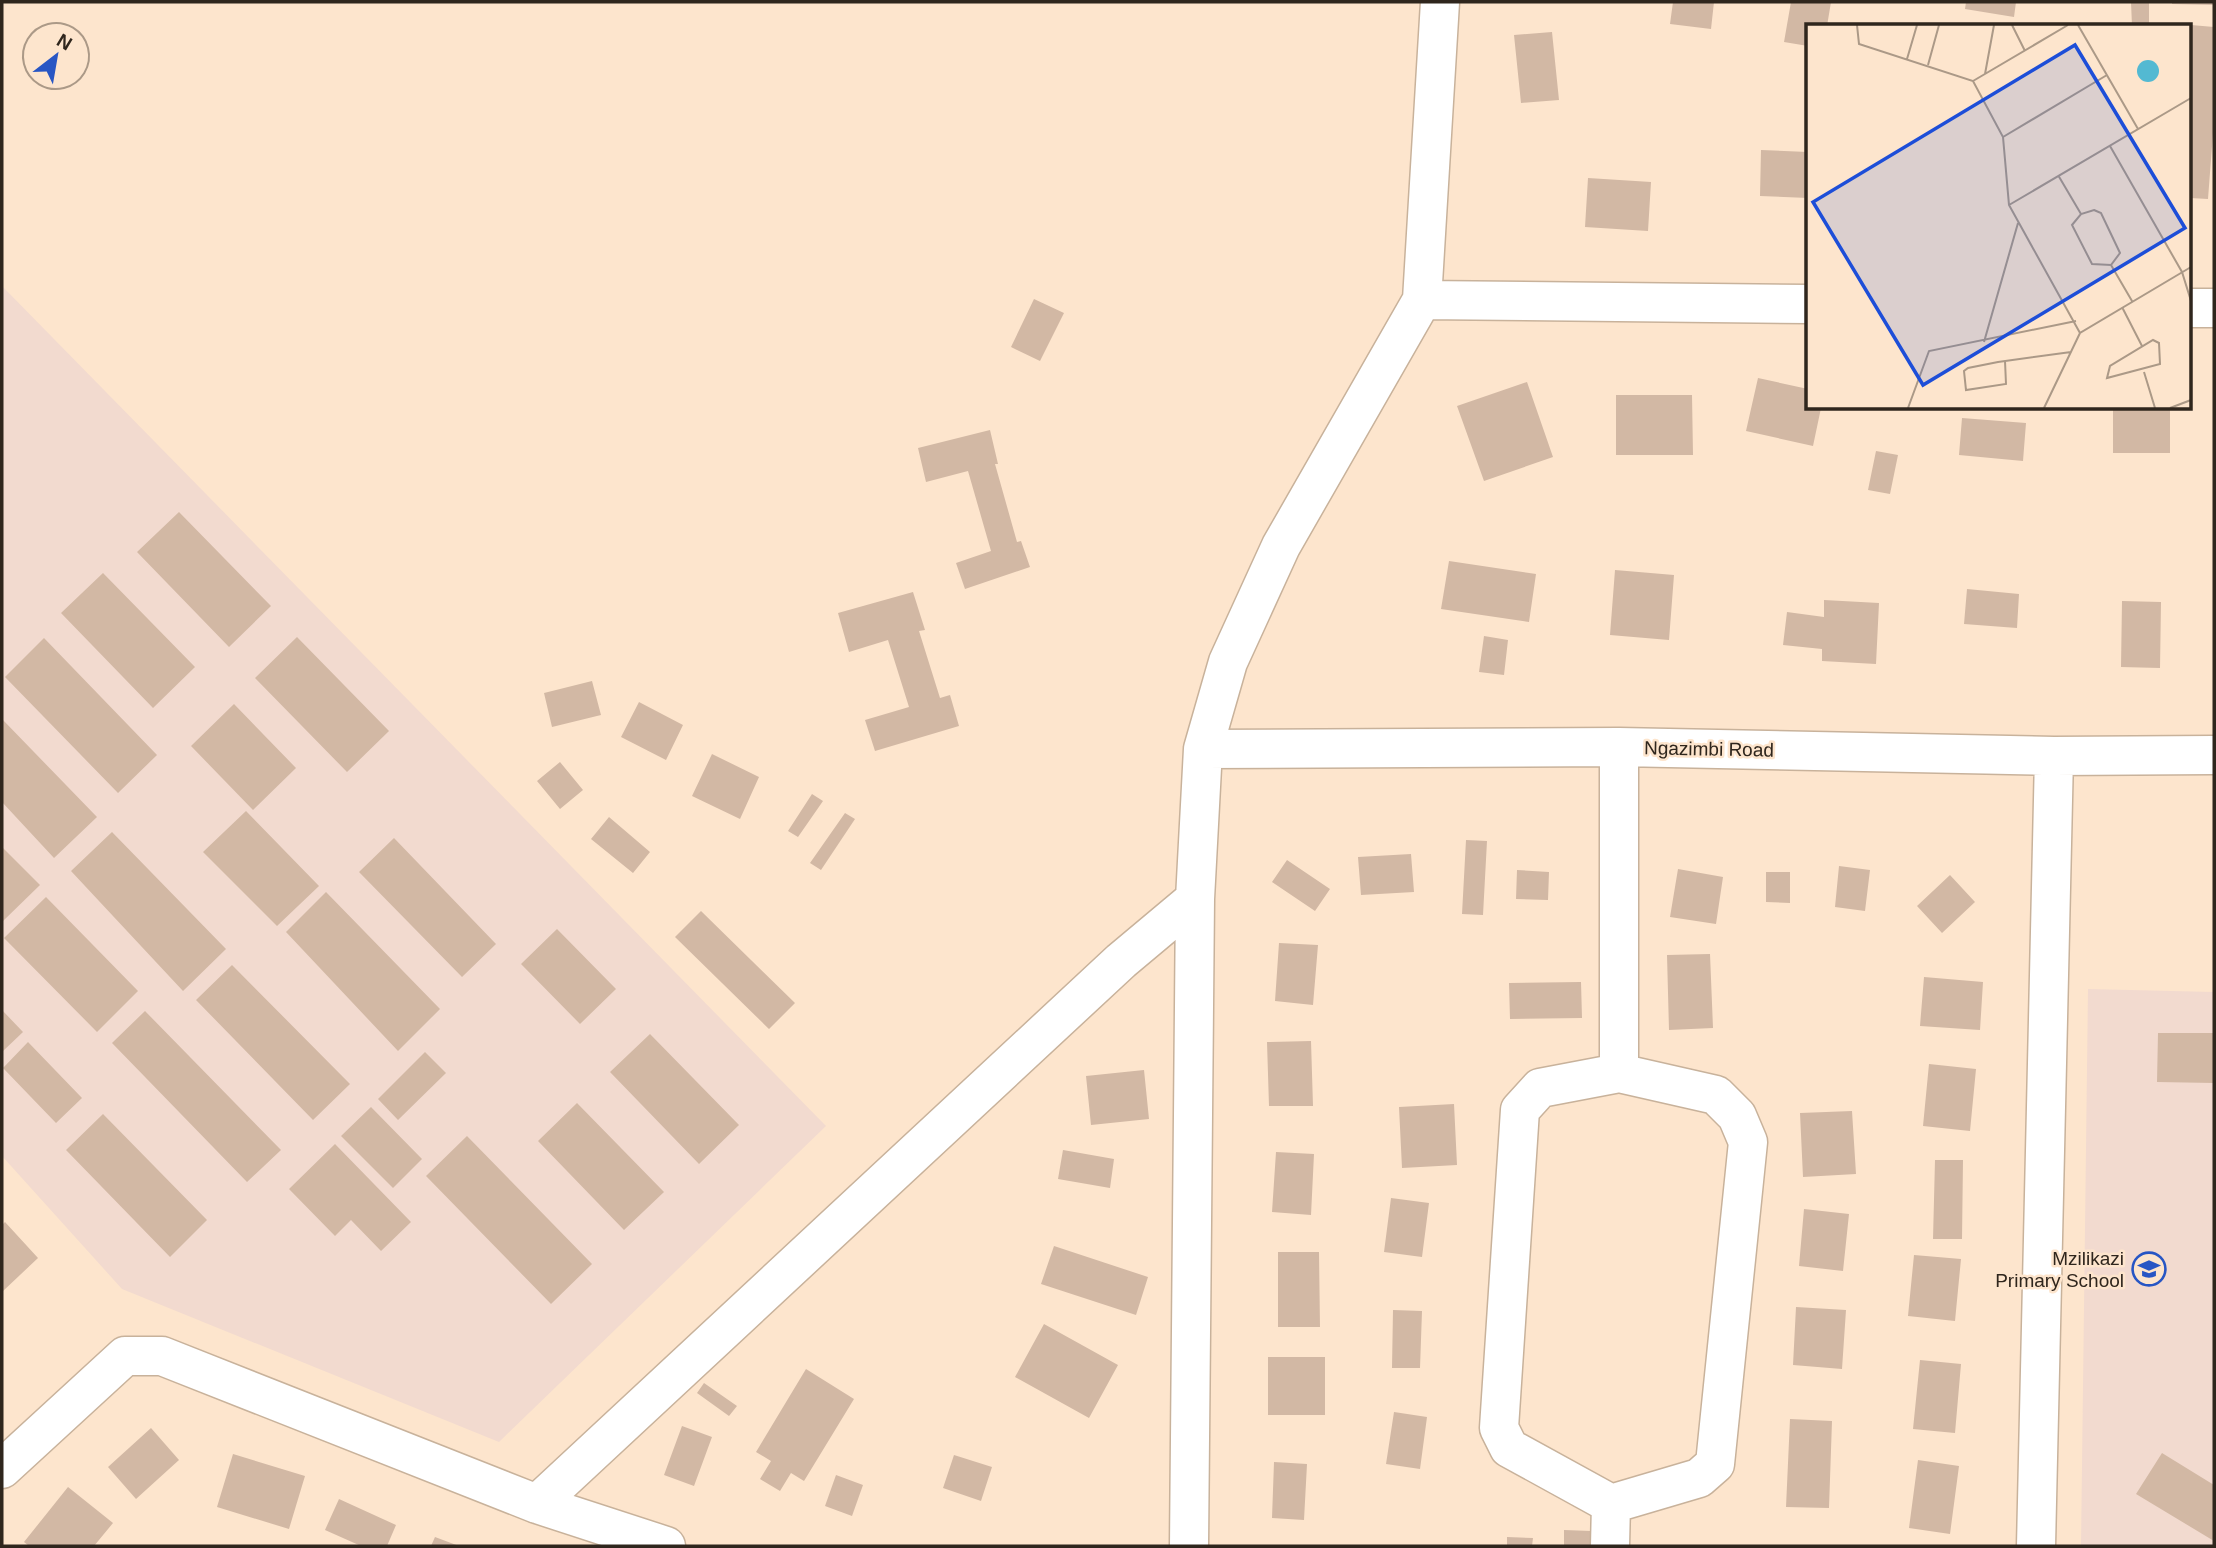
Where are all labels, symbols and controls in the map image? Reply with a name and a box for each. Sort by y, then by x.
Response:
north arrow [21,21,91,91]
inset map [1806,24,2192,410]
text: N [53,29,76,54]
street label: Ngazimbi Road [1644,737,1774,761]
place label: Mzilikazi Primary School [1995,1248,2124,1291]
school or university icon: Mzilikazi Primary School [2130,1250,2168,1288]

